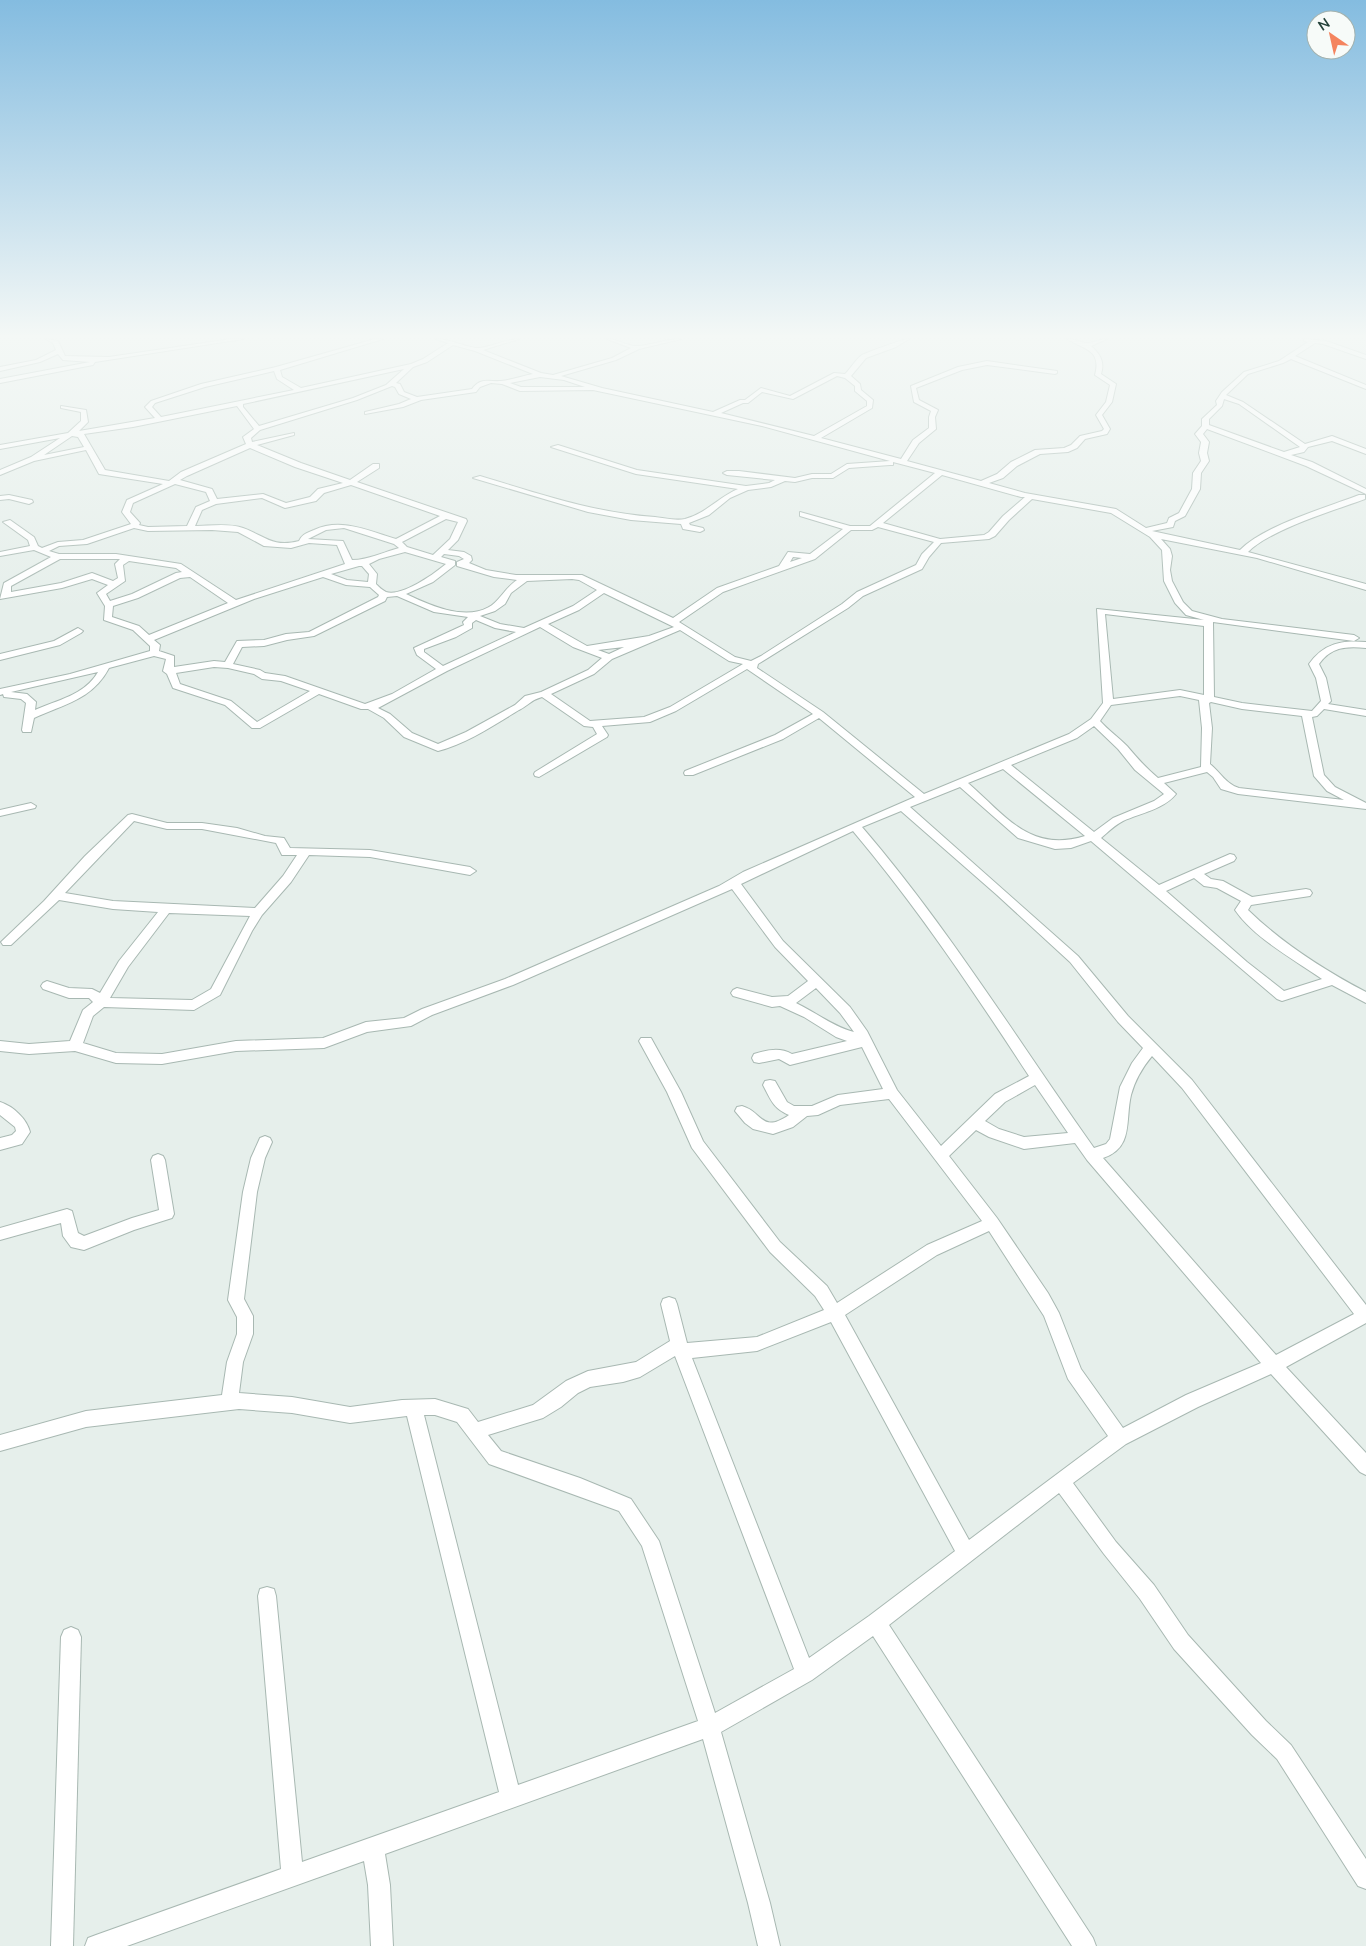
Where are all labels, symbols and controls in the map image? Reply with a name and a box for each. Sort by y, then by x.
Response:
north arrow [1306,10,1356,60]
text: N [1314,14,1334,35]

